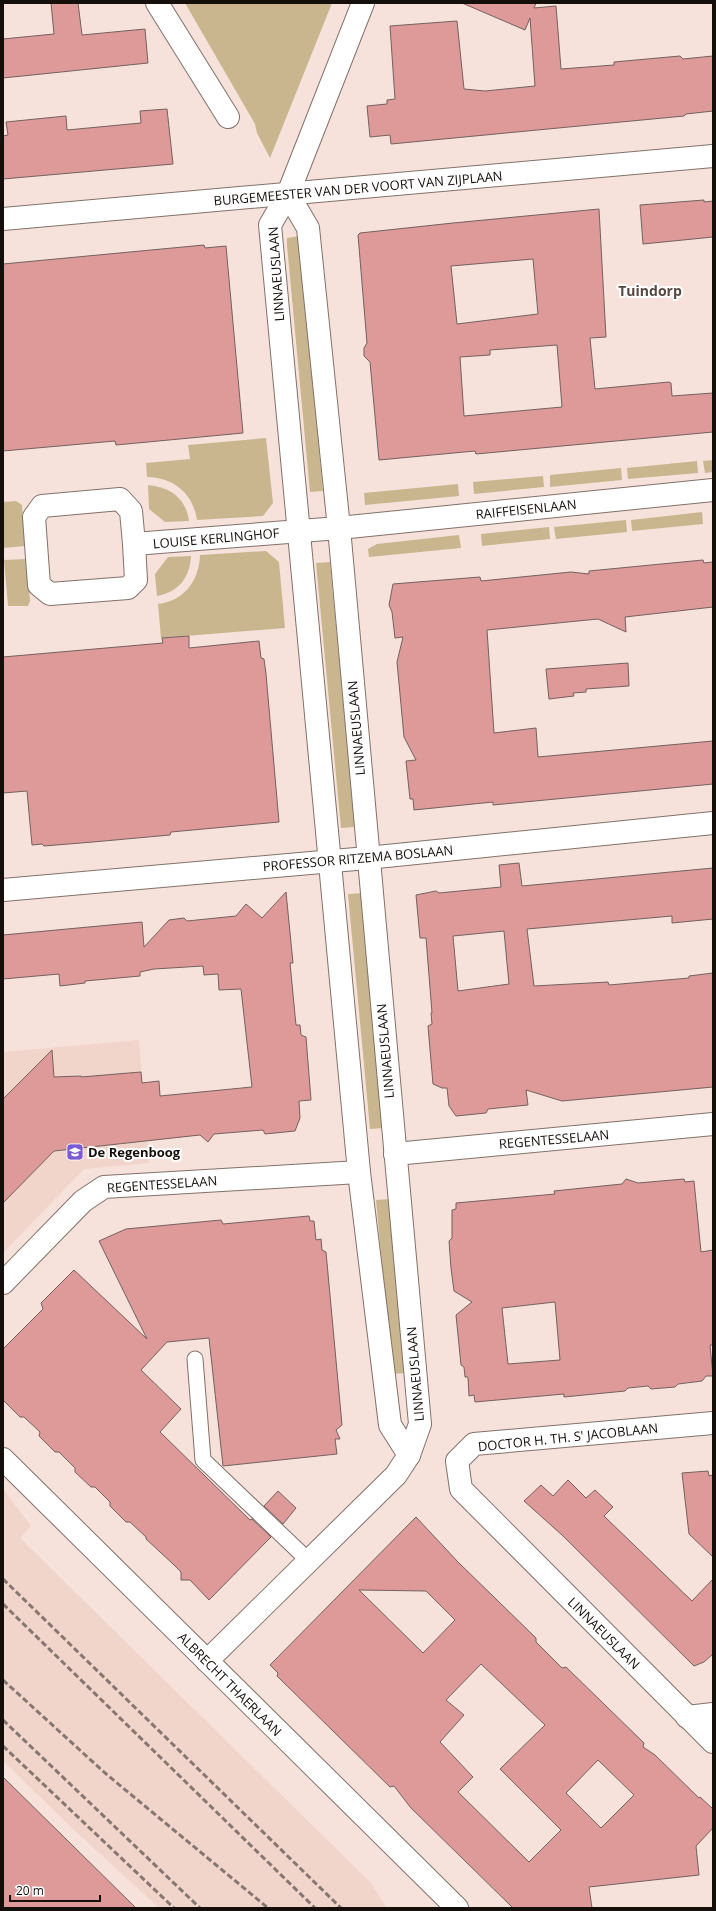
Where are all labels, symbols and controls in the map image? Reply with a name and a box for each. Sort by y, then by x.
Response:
street label: BURGEMEESTER VAN DER VOORT VAN ZIJPLAAN [213,166,503,210]
street label: LINNAEUSLAAN [264,226,288,322]
district label: Tuindorp [618,281,682,300]
street label: RAIFFEISENLAAN [475,495,577,523]
street label: LOUISE KERLINGHOF [152,523,280,553]
street label: LINNAEUSLAAN [343,680,369,776]
street label: PROFESSOR RITZEMA BOSLAAN [262,841,454,875]
street label: LINNAEUSLAAN [372,1003,398,1099]
street label: REGENTESSELAAN [498,1125,610,1153]
school or university icon: De Regenboog [65,1142,85,1162]
place label: De Regenboog [88,1143,181,1161]
street label: REGENTESSELAAN [106,1171,218,1197]
street label: LINNAEUSLAAN [402,1326,428,1422]
street label: DOCTOR H. TH. S' JACOBLAAN [477,1419,659,1455]
street label: LINNAEUSLAAN [564,1593,644,1673]
street label: ALBRECHT THAERLAAN [174,1628,286,1740]
scale bar [10,1877,100,1903]
text: 20 m [16,1882,44,1899]

